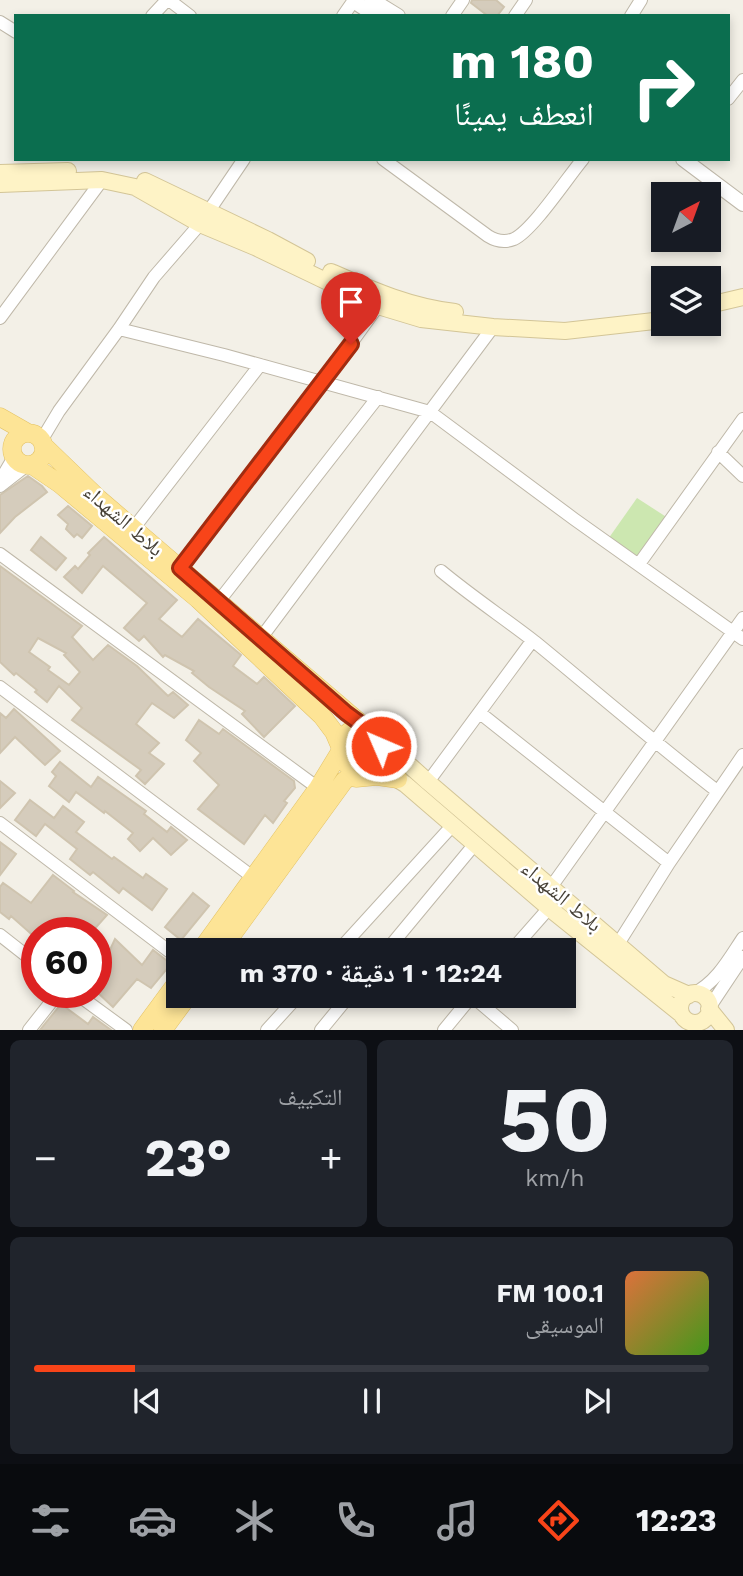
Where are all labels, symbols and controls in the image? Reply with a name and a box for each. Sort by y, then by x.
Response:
text: 180 m [450,32,594,90]
icon: right [618,42,709,133]
text: انعطف يمينًا [454,95,594,133]
north arrow [651,182,721,252]
map controls [651,182,721,336]
button: layers [651,266,721,336]
pin [321,272,381,344]
icon: arrive [332,283,370,321]
street label: بلاط الشهداء [79,479,169,561]
position arrow [344,709,418,783]
street label: بلاط الشهداء [517,855,607,937]
speed limit sign: 60 [21,917,112,1008]
text: 12:24 · 1 دقيقة · 370 m [240,958,502,988]
text: 50 [499,1066,611,1173]
text: التكييف [278,1084,343,1111]
text: 23° [144,1128,232,1189]
text: − [34,1136,57,1180]
text: + [320,1136,342,1180]
text: km/h [525,1165,584,1192]
text: 100.1 FM [496,1278,604,1308]
text: الموسيقى [525,1312,604,1339]
icon: previous [128,1382,166,1420]
icon: pause [353,1382,391,1420]
icon: next [578,1382,616,1420]
icon: filters [26,1496,75,1545]
icon: car [128,1496,177,1545]
icon: climate [230,1496,279,1545]
icon: phone [331,1496,380,1545]
icon: music [433,1496,482,1545]
icon: directions [534,1496,583,1545]
text: 12:23 [636,1501,717,1539]

